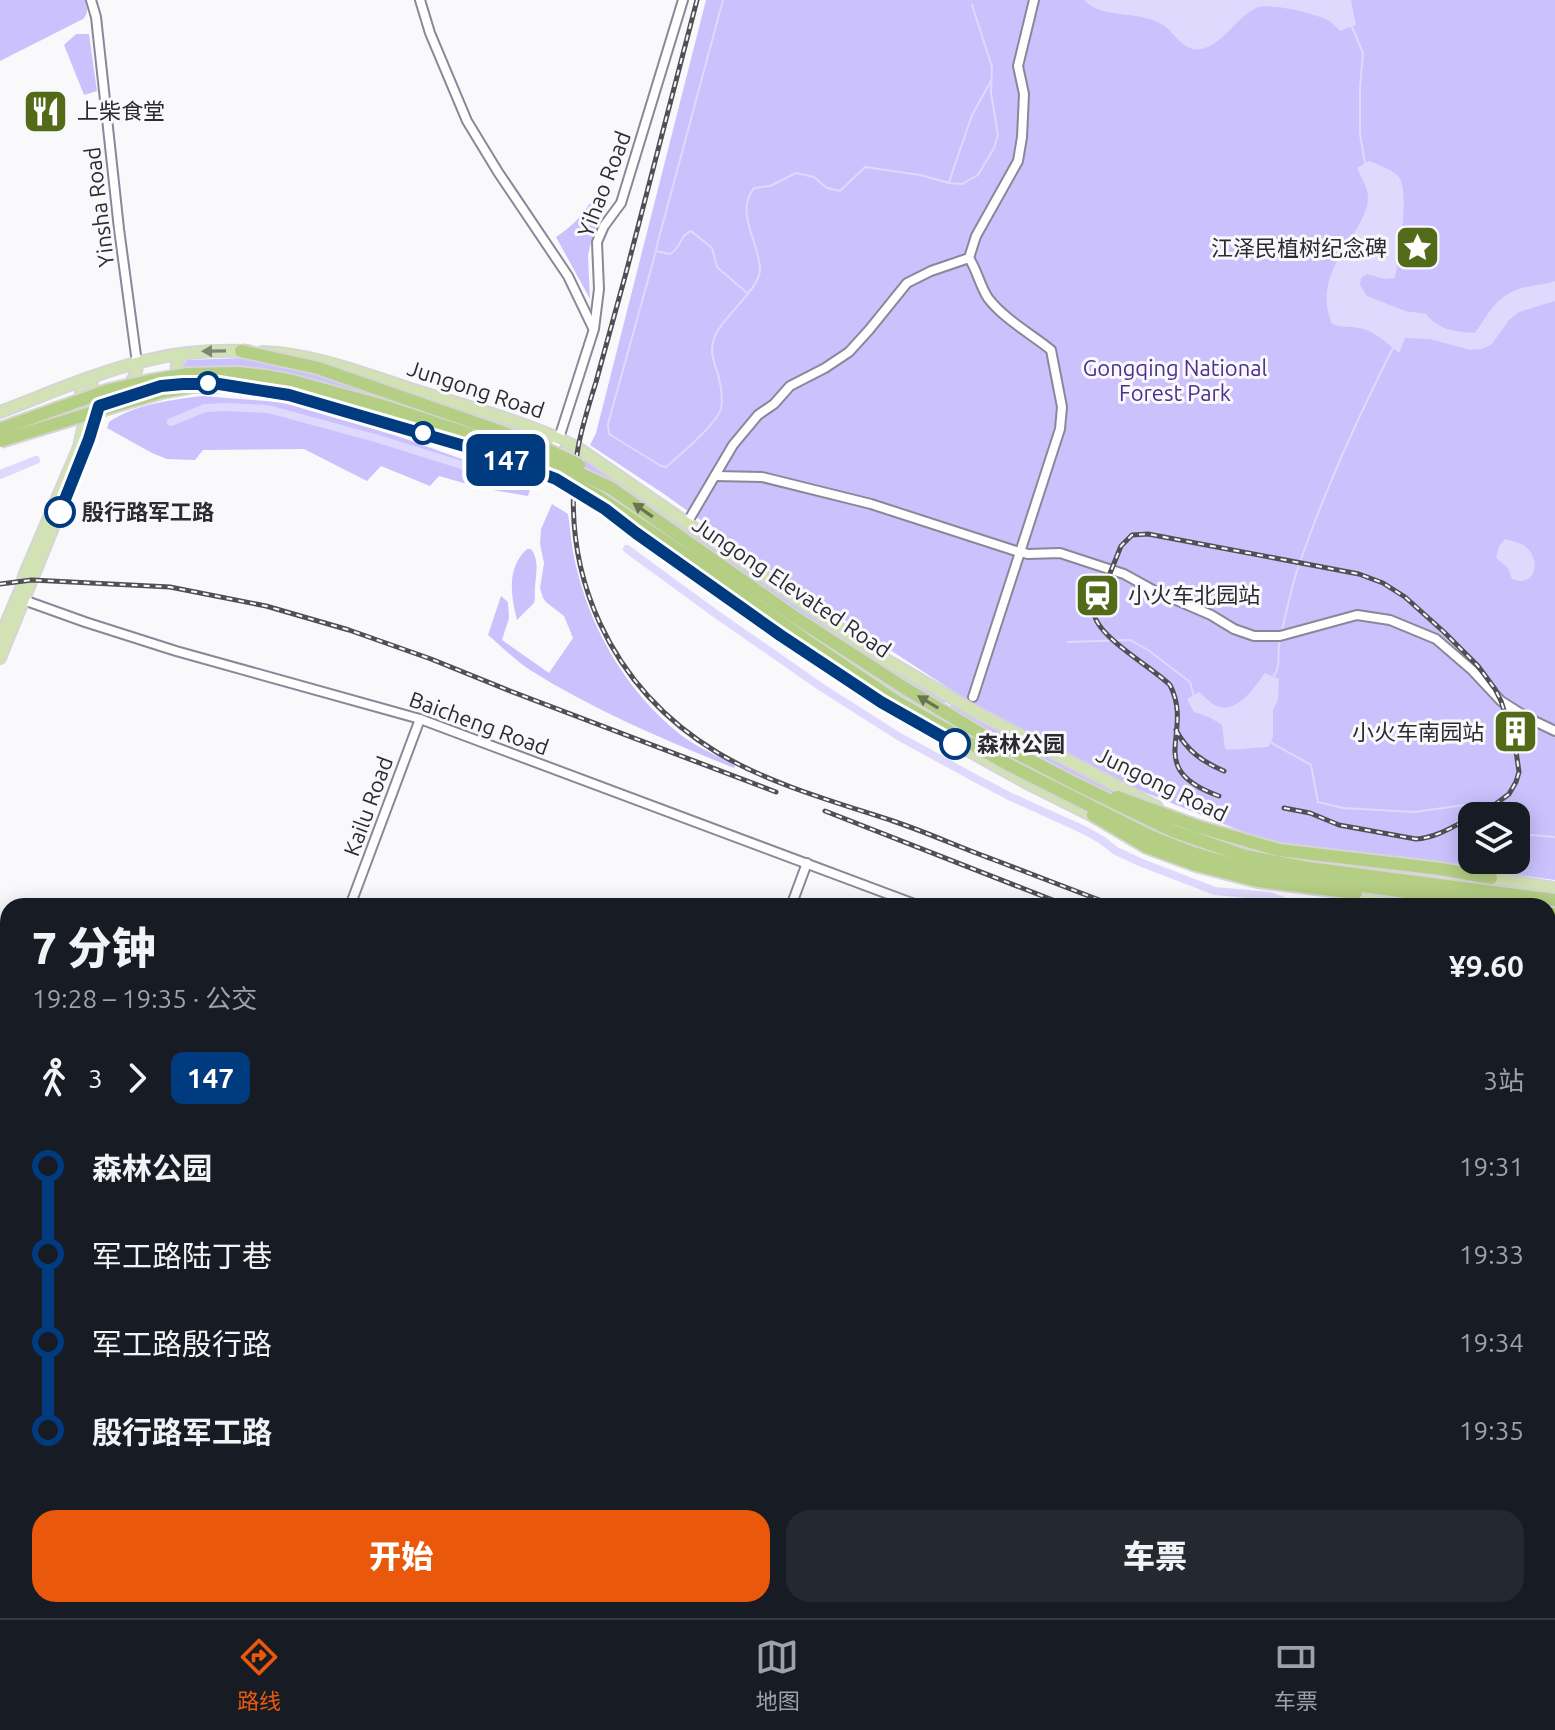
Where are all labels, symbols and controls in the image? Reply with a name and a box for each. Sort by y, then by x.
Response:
restaurant icon: 上柴食堂 [22,87,70,135]
place label: 上柴食堂 [77,98,165,123]
street label: Yihao Road [572,127,635,240]
street label: Yinsha Road [79,146,118,268]
place icon: 江泽民植树纪念碑 [1394,224,1442,272]
place label: 江泽民植树纪念碑 [1211,235,1387,260]
one-way arrow [201,345,226,358]
street label: Jungong Road [405,355,548,422]
park label: Gongqing National Forest Park [1083,355,1268,405]
unlabelled marker [197,372,219,394]
unlabelled marker [412,422,434,444]
line badge: 147 [460,434,552,486]
text: 147 [482,444,530,475]
marker: 殷行路军工路 [45,497,75,527]
place label: 殷行路军工路 [82,499,214,524]
one-way arrow [633,503,654,518]
street label: Jungong Elevated Road [689,511,896,662]
station icon: 小火车北园站 [1073,571,1121,619]
place label: 小火车北园站 [1128,582,1260,607]
street label: Baicheng Road [406,686,552,759]
one-way arrow [917,695,939,709]
building icon: 小火车南园站 [1491,708,1539,756]
place label: 小火车南园站 [1352,719,1484,744]
marker: 森林公园 [940,729,970,759]
place label: 森林公园 [977,731,1065,756]
street label: Jungong Road [1093,741,1232,826]
street label: Kailu Road [338,753,397,859]
map controls [1458,802,1530,874]
button: layers [1458,802,1530,874]
text: 7 分钟 [32,923,155,972]
text: ¥9.60 [1449,949,1524,983]
text: 19:28 – 19:35 · 公交 [32,984,257,1013]
icon: walk [32,1056,76,1100]
icon: forward [115,1056,159,1100]
text: 147 [187,1062,234,1093]
text: 3 [88,1064,103,1093]
text: 3站 [1483,1066,1524,1095]
text: 森林公园 [92,1151,212,1185]
text: 19:31 [1459,1152,1524,1181]
text: 军工路陆丁巷 [92,1239,272,1273]
text: 19:33 [1459,1240,1524,1269]
text: 军工路殷行路 [92,1327,272,1361]
text: 19:34 [1459,1328,1524,1357]
text: 殷行路军工路 [92,1415,272,1449]
text: 19:35 [1459,1416,1524,1445]
button: 开始 [32,1510,770,1602]
button: 车票 [786,1510,1524,1602]
tab: 路线 [237,1635,281,1715]
tab: 地图 [755,1635,800,1715]
tab: 车票 [1274,1635,1318,1715]

